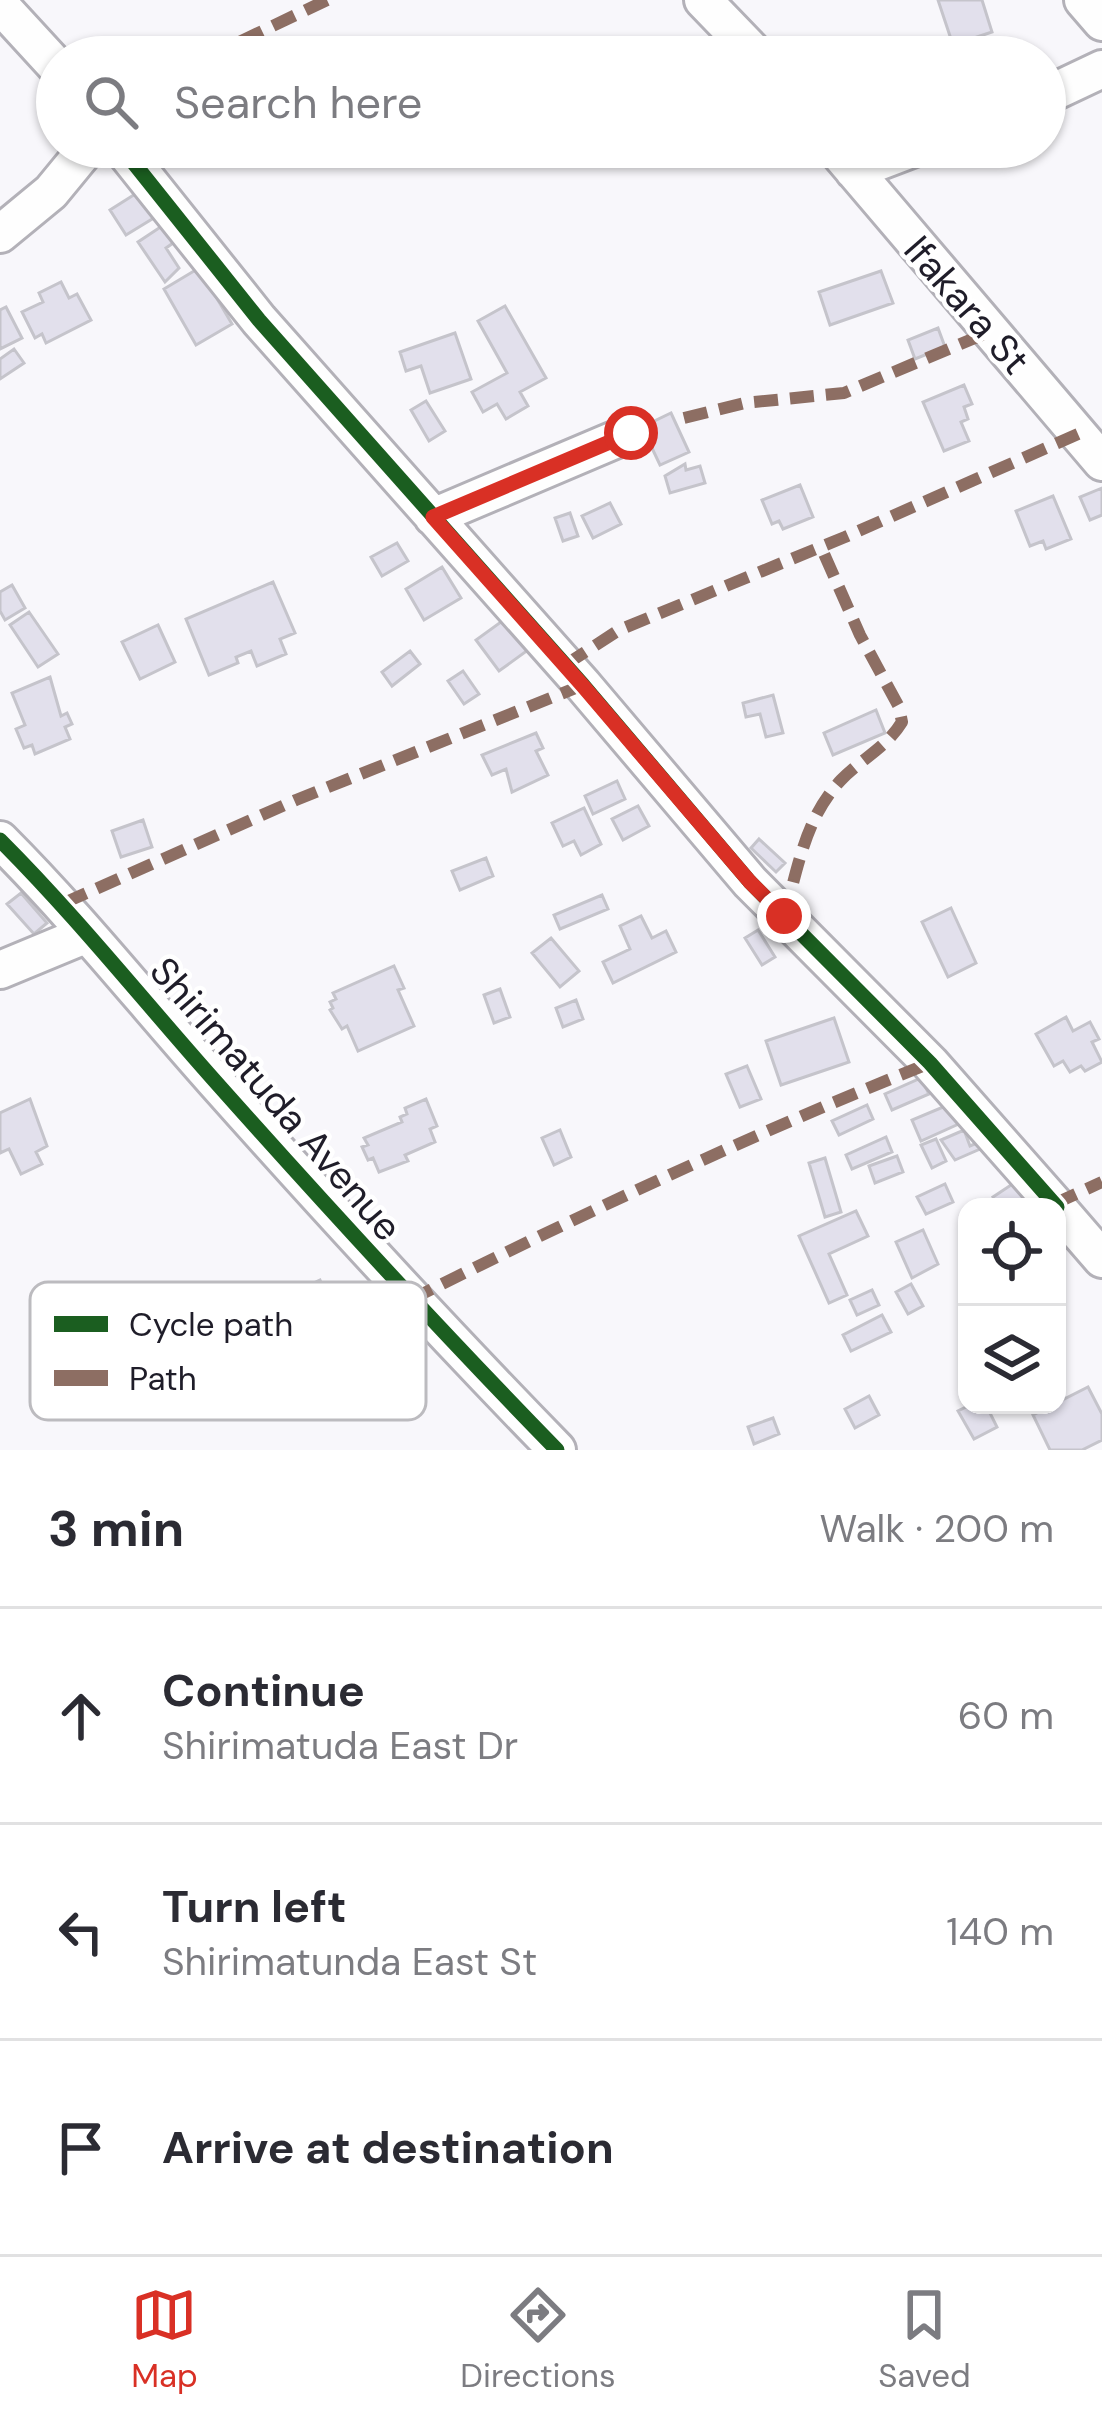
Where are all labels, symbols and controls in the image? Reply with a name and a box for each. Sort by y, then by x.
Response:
search box [36,36,1066,168]
icon: search [78,69,144,135]
text: Search here [174,73,422,132]
street label: Ifakara St [893,225,1041,385]
route start [604,406,658,460]
route end [757,889,811,943]
street label: Shirimatuda Avenue [139,946,413,1252]
map controls [958,1198,1066,1414]
button: locate [958,1198,1066,1306]
legend [30,1282,426,1420]
text: Cycle path [129,1303,293,1346]
button: layers [958,1306,1066,1414]
text: Path [129,1357,197,1400]
text: 3 min [48,1495,184,1562]
text: Walk · 200 m [820,1503,1054,1554]
text: Continue [162,1661,365,1720]
icon: ahead [48,1683,114,1749]
text: 60 m [958,1690,1054,1741]
text: Shirimatuda East Dr [162,1720,518,1771]
text: Turn left [162,1877,346,1936]
icon: left [48,1899,114,1965]
text: 140 m [946,1906,1054,1957]
text: Shirimatunda East St [162,1936,537,1987]
icon: arrive [48,2115,114,2181]
text: Arrive at destination [162,2118,614,2177]
tab: Map [131,2282,198,2397]
tab: Directions [460,2282,616,2397]
tab: Saved [878,2282,971,2397]

